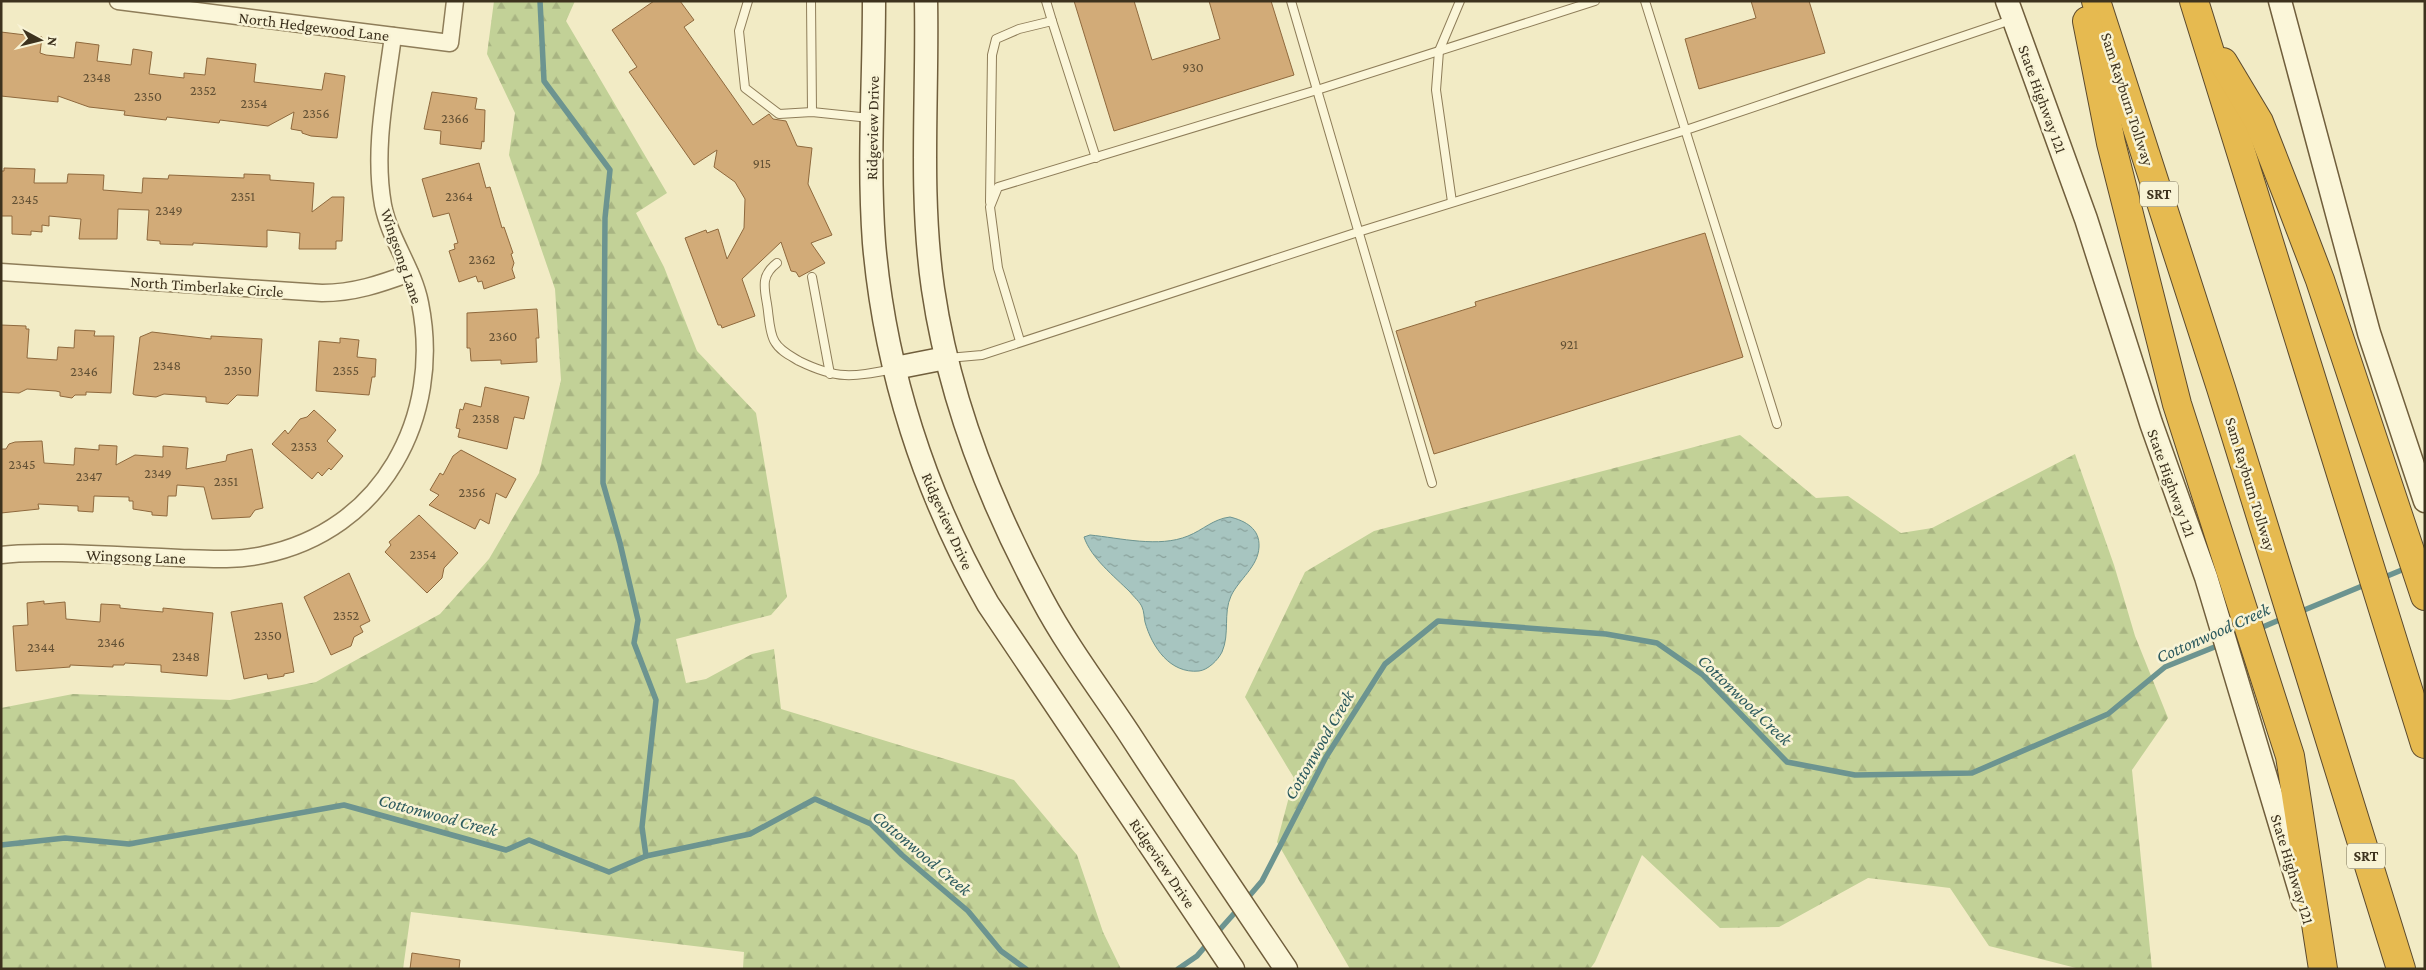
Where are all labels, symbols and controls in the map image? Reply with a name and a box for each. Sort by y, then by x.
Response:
street label: North Hedgewood Lane [238,9,390,45]
north arrow [15,15,65,65]
street label: Sam Rayburn Tollway [2097,30,2157,169]
text: N [44,36,61,48]
street label: State Highway 121 [2014,43,2070,156]
house number: 930 [1182,59,1204,75]
house number: 2348 [83,69,111,85]
street label: Ridgeview Drive [863,76,883,180]
house number: 2352 [190,82,216,98]
house number: 2350 [134,88,162,104]
house number: 2354 [240,95,268,111]
house number: 2356 [302,105,330,121]
house number: 2366 [441,110,469,126]
house number: 915 [753,155,771,171]
road number: SRT [2140,182,2178,206]
house number: 2351 [231,188,256,204]
house number: 2364 [445,188,473,204]
house number: 2345 [11,191,39,207]
house number: 2349 [155,202,183,218]
street label: Wingsong Lane [376,206,426,306]
house number: 2362 [469,251,496,267]
street label: North Timberlake Circle [130,273,284,300]
house number: 2360 [489,328,517,344]
house number: 921 [1560,336,1578,352]
house number: 2348 [153,357,181,373]
house number: 2350 [224,362,252,378]
house number: 2355 [333,362,359,378]
house number: 2346 [70,363,98,379]
house number: 2358 [472,410,500,426]
street label: Sam Rayburn Tollway [2221,415,2279,554]
street label: State Highway 121 [2143,427,2199,540]
house number: 2353 [291,438,317,454]
house number: 2345 [8,456,36,472]
house number: 2349 [144,465,172,481]
house number: 2347 [76,468,103,484]
street label: Ridgeview Drive [918,470,977,573]
house number: 2351 [214,473,239,489]
house number: 2356 [458,484,486,500]
street label: Wingsong Lane [86,546,186,568]
house number: 2354 [409,546,437,562]
water label: Cottonwood Creek [2153,599,2274,667]
house number: 2352 [333,607,359,623]
house number: 2350 [254,627,282,643]
house number: 2346 [97,634,125,650]
house number: 2344 [27,639,55,655]
house number: 2348 [172,648,200,664]
water label: Cottonwood Creek [1694,650,1797,750]
water label: Cottonwood Creek [1280,686,1359,803]
water label: Cottonwood Creek [376,790,501,841]
water label: Cottonwood Creek [869,806,976,901]
street label: State Highway 121 [2267,812,2317,926]
street label: Ridgeview Drive [1126,815,1199,912]
road number: SRT [2347,844,2385,868]

